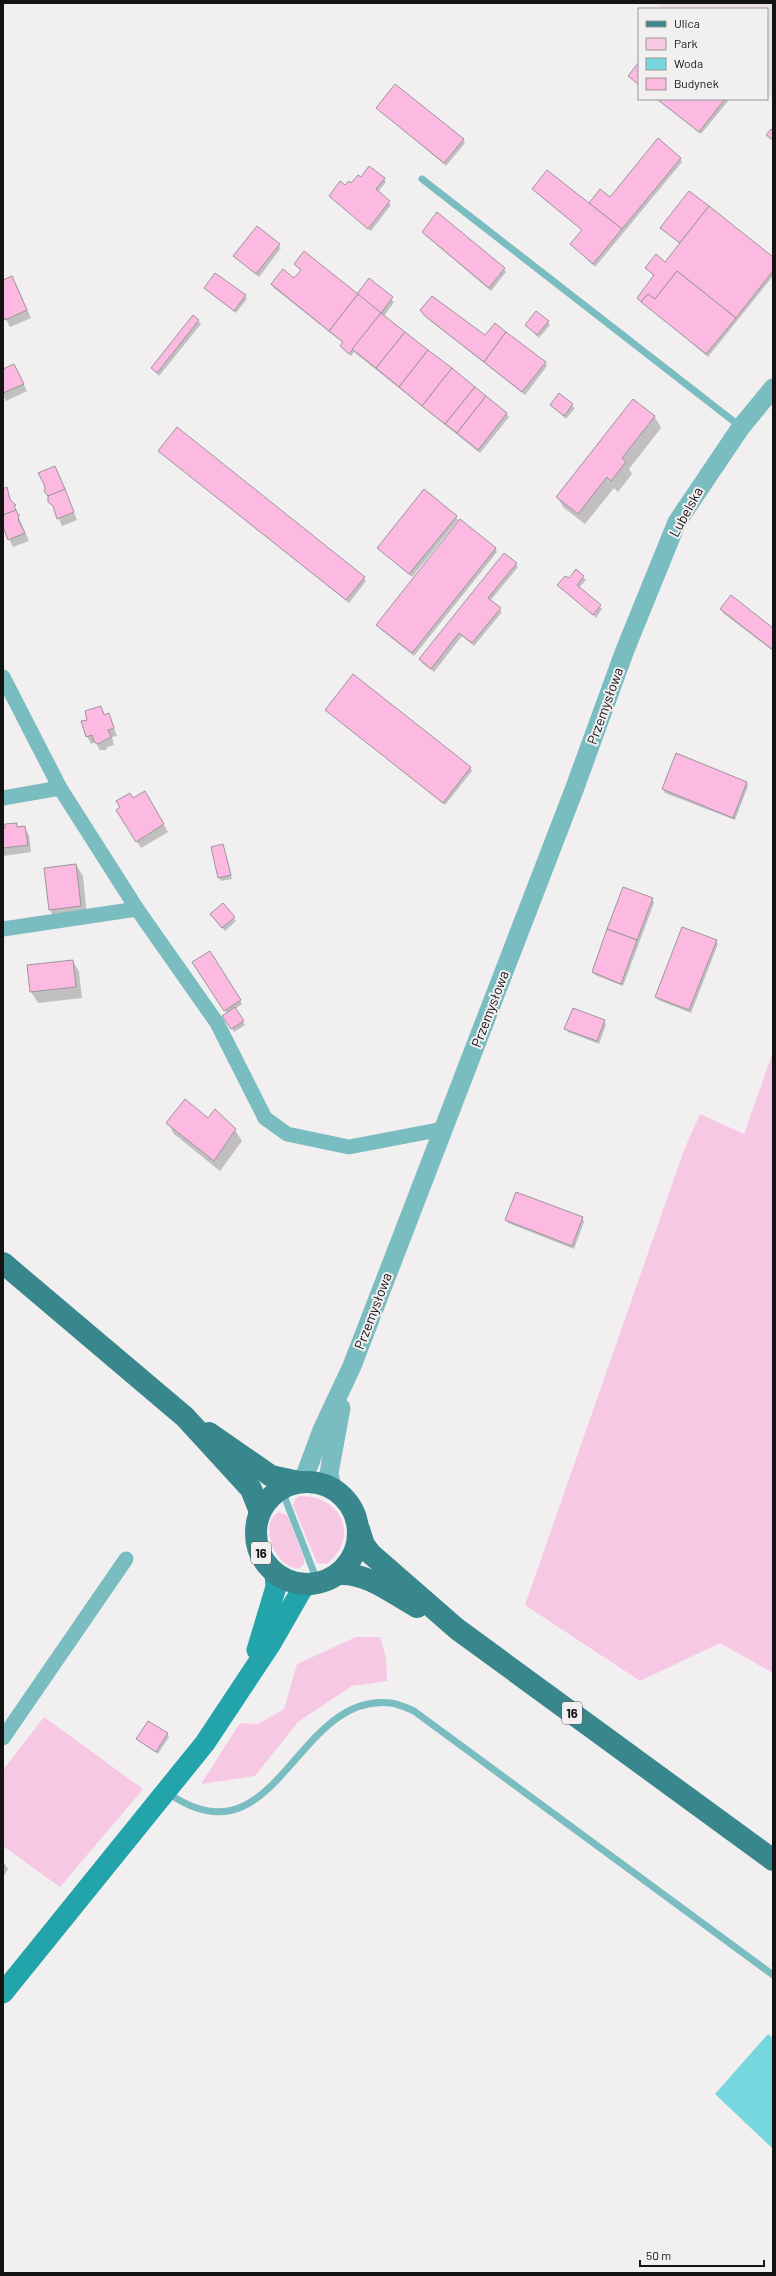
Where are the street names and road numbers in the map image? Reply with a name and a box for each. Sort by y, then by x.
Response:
street label: Lubelska [665,484,706,540]
street label: Przemysłowa [583,665,626,747]
street label: Przemysłowa [467,968,512,1049]
street label: Przemysłowa [350,1270,395,1351]
road number: 16 [251,1542,271,1564]
road number: 16 [562,1702,582,1724]

